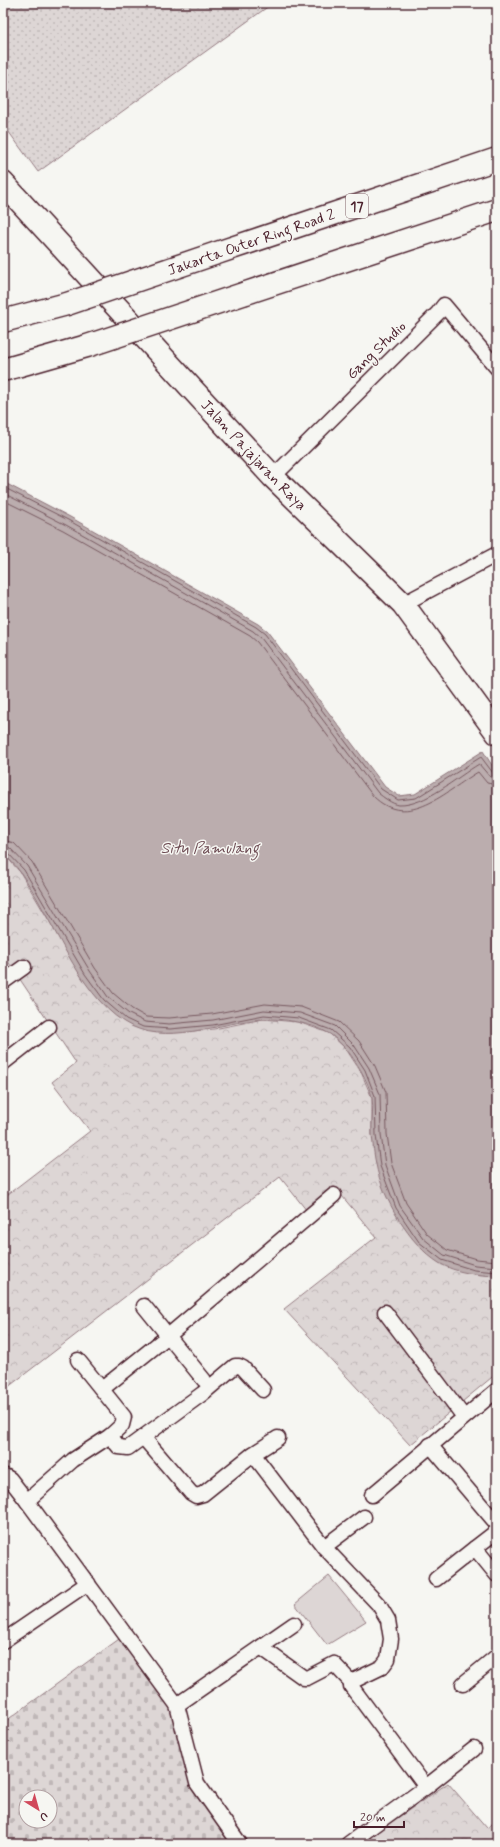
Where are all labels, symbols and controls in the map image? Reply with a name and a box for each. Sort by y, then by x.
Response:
road number: 17 [346,194,368,218]
street label: Jakarta Outer Ring Road 2 [165,205,338,282]
street label: Gang Studio [342,317,412,385]
street label: Jalan Pajajaran Raya [196,396,310,515]
water label: Situ Pamulang [161,838,261,861]
north arrow [18,1789,58,1829]
scale bar [354,1803,404,1829]
text: U [36,1808,50,1824]
text: 20 m [360,1810,386,1826]

